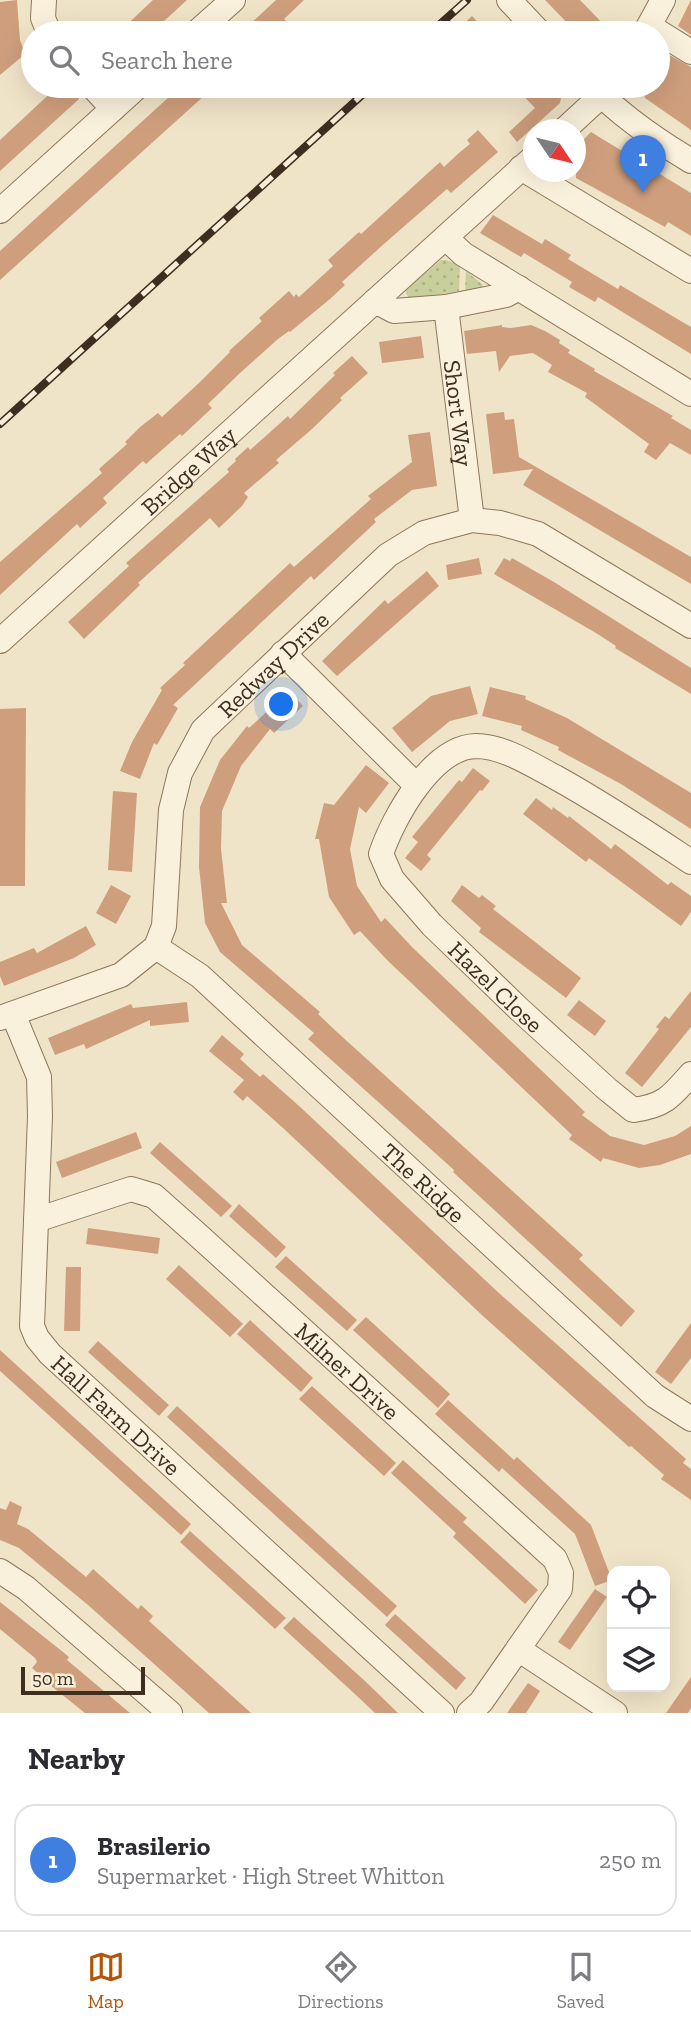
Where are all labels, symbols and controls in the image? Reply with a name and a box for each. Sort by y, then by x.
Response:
search box [21,21,670,98]
icon: search [45,41,83,79]
text: Search here [101,44,233,76]
north arrow [523,119,586,182]
pin: 1 [620,135,666,193]
street label: Short Way [438,358,480,469]
street label: Bridge Way [135,419,242,521]
street label: Redway Drive [211,605,334,723]
your location [264,687,298,721]
street label: Hazel Close [443,935,549,1038]
street label: The Ridge [375,1136,472,1228]
street label: Milner Drive [289,1316,406,1426]
street label: Hall Farm Drive [46,1348,187,1481]
map controls [607,1566,670,1692]
button: locate [607,1566,670,1629]
button: layers [607,1629,670,1692]
scale bar [21,1664,145,1696]
text: 50 m [32,1667,73,1690]
text: Nearby [28,1741,125,1777]
text: Brasilerio [97,1830,210,1862]
text: 1 [48,1846,58,1874]
text: 250 m [599,1846,661,1874]
text: Supermarket · High Street Whitton [97,1862,444,1890]
tab: Map [87,1948,125,2013]
tab: Directions [298,1948,384,2013]
tab: Saved [557,1948,604,2013]

